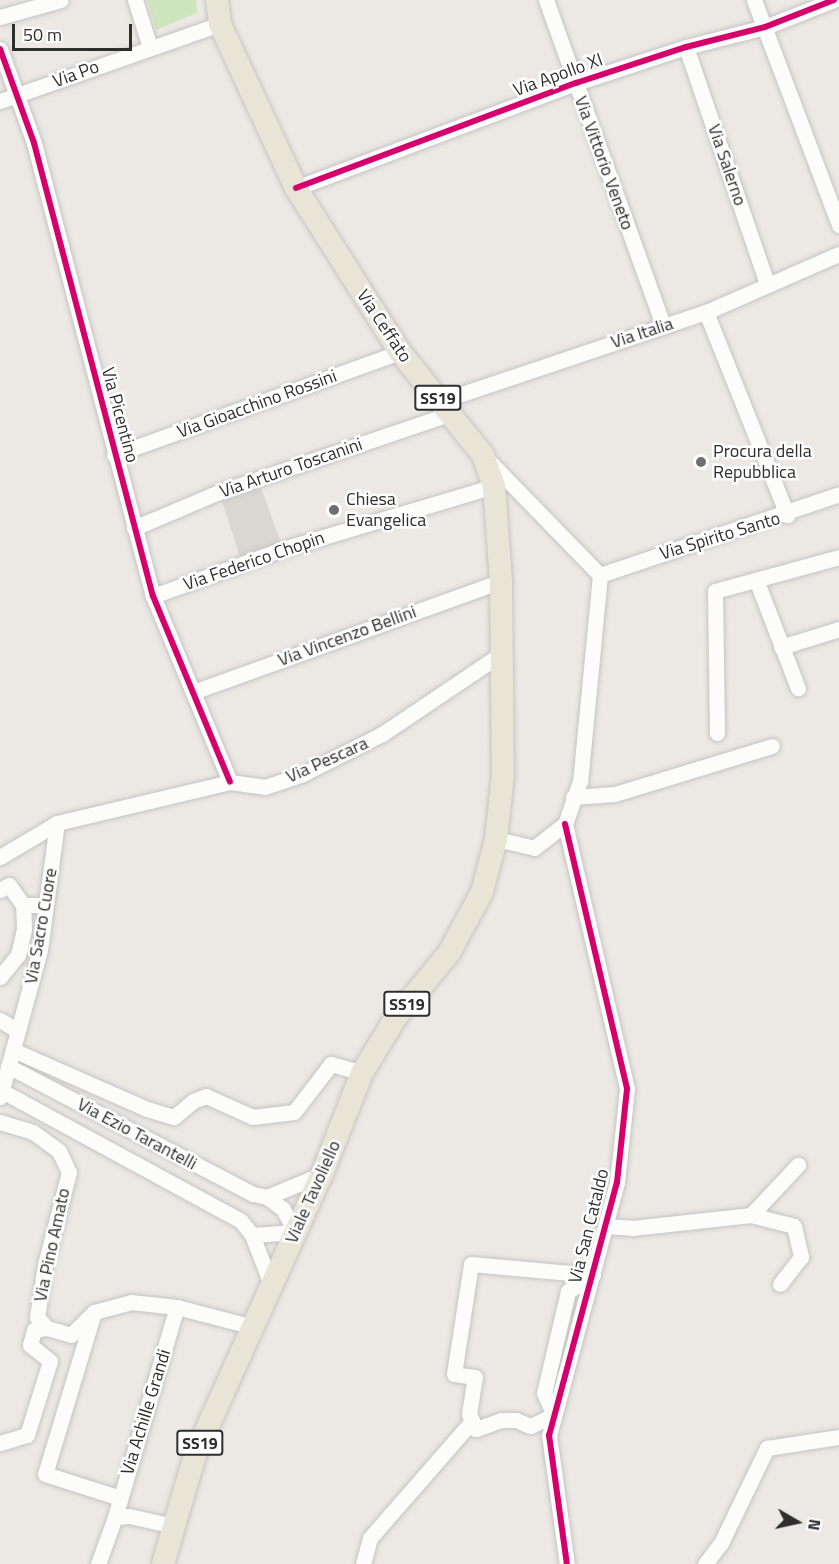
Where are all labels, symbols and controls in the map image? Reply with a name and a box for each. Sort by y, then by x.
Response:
scale bar [15,12,135,50]
text: 50 m [23,21,62,48]
street label: Via Apollo XI [510,49,606,101]
street label: Via Po [50,56,102,92]
street label: Via Vittorio Veneto [570,93,638,233]
street label: Via Salerno [703,121,751,209]
street label: Via Ceffato [352,286,416,366]
street label: Via Italia [608,313,676,353]
street label: Via Picentino [97,365,143,465]
street label: Via Gioacchino Rossini [174,365,340,443]
road number: SS19 [414,385,462,411]
street label: Via Arturo Toscanini [217,433,365,503]
place label: Procura della Repubblica [713,441,812,484]
marker: Procura della Repubblica [694,455,708,469]
place label: Chiesa Evangelica [346,489,426,532]
marker: Chiesa Evangelica [327,503,341,517]
street label: Via Spirito Santo [657,507,783,565]
street label: Via Federico Chopin [181,527,327,595]
street label: Via Vincenzo Bellini [275,601,419,671]
street label: Via Pescara [283,732,371,788]
street label: Via Sacro Cuore [20,866,62,986]
road number: SS19 [383,991,431,1017]
street label: Via Ezio Tarantelli [73,1093,201,1175]
street label: Viale Tavoliello [281,1137,345,1247]
street label: Via San Cataldo [564,1167,614,1285]
street label: Via Pino Amato [29,1186,75,1304]
street label: Via Achille Grandi [117,1347,175,1477]
road number: SS19 [176,1430,224,1456]
north arrow [767,1492,827,1552]
text: N [802,1517,827,1532]

